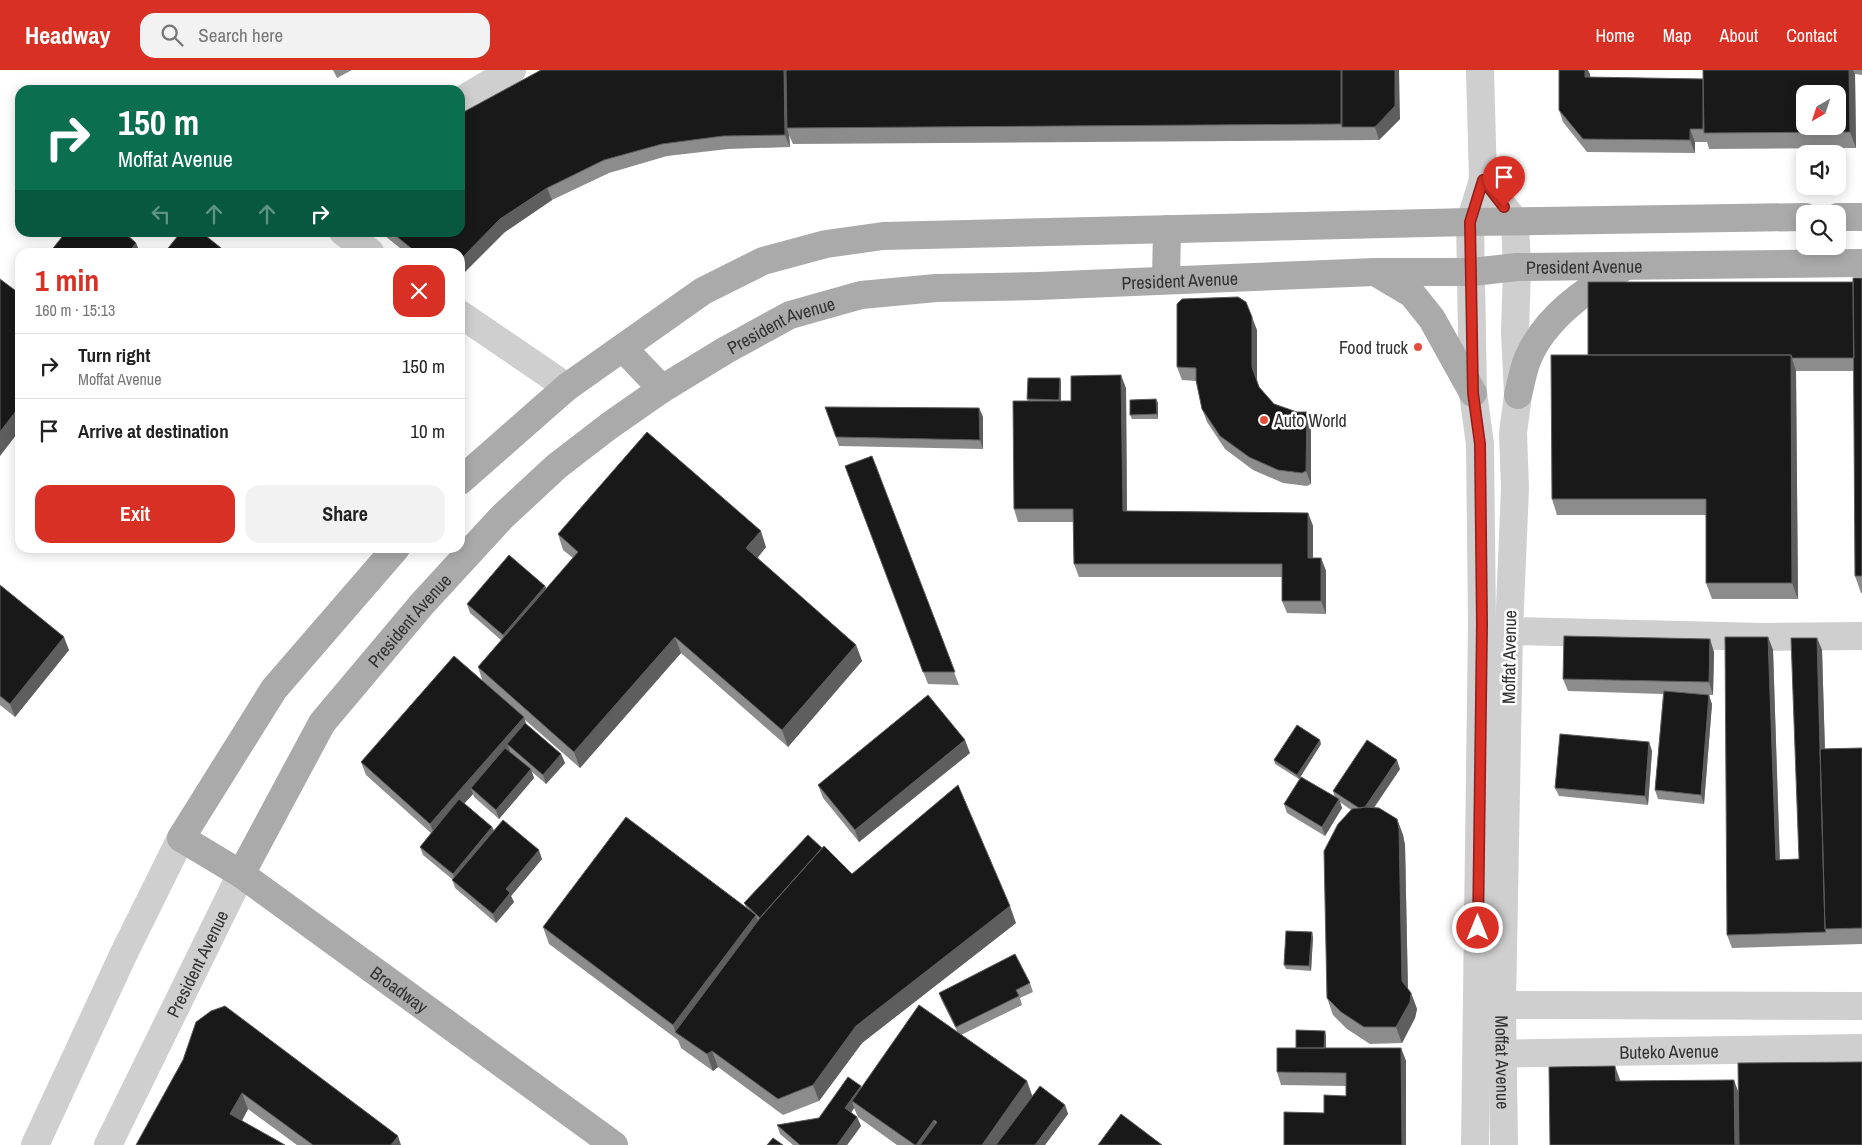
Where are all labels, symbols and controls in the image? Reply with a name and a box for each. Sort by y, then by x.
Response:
search box [140,13,490,58]
text: Headway [25,19,110,51]
icon: search [158,21,186,49]
text: Search here [198,22,283,48]
text: Home [1595,23,1635,48]
text: Map [1663,23,1692,48]
text: About [1720,23,1758,48]
text: Contact [1786,23,1837,48]
north arrow [1796,85,1846,135]
map controls [1796,85,1846,255]
text: 150 m [118,99,199,146]
icon: right [35,105,100,170]
text: Moffat Avenue [118,144,233,174]
button: sound [1796,145,1846,195]
pin [1483,156,1525,207]
icon: arrive [1490,163,1518,191]
icon: left [147,200,175,228]
icon: ahead [200,200,228,228]
icon: ahead [253,200,281,228]
icon: right [306,200,334,228]
button: search [1796,205,1846,255]
street label: President Avenue [1526,253,1643,279]
text: 1 min [35,260,99,300]
button: close [393,265,445,317]
street label: President Avenue [1121,265,1238,295]
street label: President Avenue [722,290,838,360]
text: 160 m · 15:13 [35,299,115,321]
place label: Food truck [1339,335,1409,360]
marker: Food truck [1412,341,1424,353]
text: Turn right [78,342,150,368]
icon: right [35,352,63,380]
text: 150 m [402,353,445,379]
text: Moffat Avenue [78,368,161,390]
place label: Auto World [1273,408,1347,433]
marker: Auto World [1258,414,1270,426]
icon: arrive [35,417,63,445]
text: Arrive at destination [78,418,229,444]
text: 10 m [410,418,445,444]
button: Exit [35,485,235,543]
button: Share [245,485,445,543]
street label: President Avenue [362,568,457,673]
street label: Moffat Avenue [1496,610,1522,704]
position arrow [1451,901,1503,953]
street label: President Avenue [160,906,234,1021]
street label: Broadway [366,960,434,1019]
street label: Moffat Avenue [1490,1015,1516,1109]
street label: Buteko Avenue [1619,1038,1719,1064]

